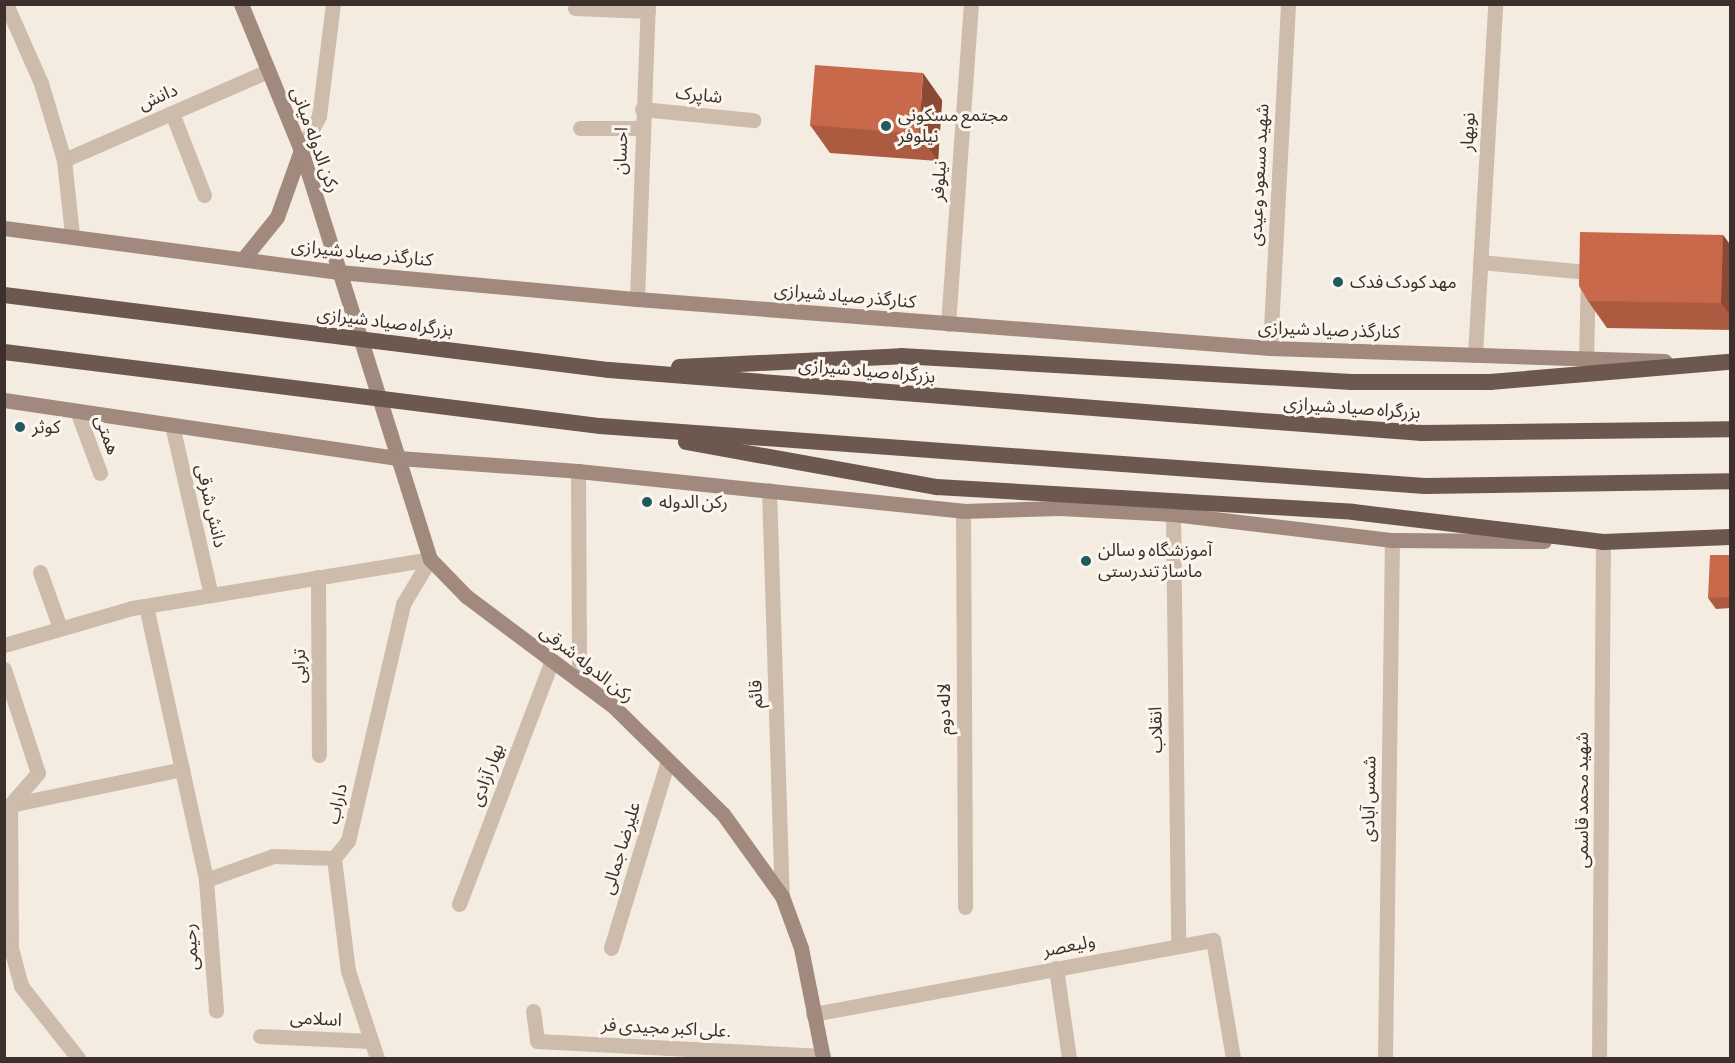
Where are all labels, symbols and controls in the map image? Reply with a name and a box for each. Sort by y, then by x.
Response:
street label: دانش [135,79,181,115]
street label: شاپرک [675,82,723,108]
street label: رکن الدوله میانی [286,84,344,196]
street label: شهید مسعود وعیدی [1244,103,1274,247]
place label: مجتمع مسکونی نیلوفر [898,105,1009,148]
street label: نوبهار [1456,112,1480,152]
marker: مجتمع مسکونی نیلوفر [879,119,893,133]
street label: احسان [609,127,633,175]
street label: نیلوفر [927,160,951,202]
street label: کنارگذر صیاد شیرازی [290,235,434,271]
place label: مهد کودک فدک [1350,271,1457,293]
marker: مهد کودک فدک [1331,275,1345,289]
street label: کنارگذر صیاد شیرازی [773,279,917,313]
street label: بزرگراه صیاد شیرازی [316,303,454,341]
street label: کنارگذر صیاد شیرازی [1258,317,1400,343]
street label: بزرگراه صیاد شیرازی [798,354,936,388]
street label: بزرگراه صیاد شیرازی [1283,392,1421,424]
street label: همتی [90,412,124,458]
place label: کوثر [32,416,60,438]
marker: کوثر [13,420,27,434]
street label: دانش شرقی [191,462,231,550]
place label: رکن الدوله [659,491,728,513]
marker: رکن الدوله [640,495,654,509]
place label: آموزشگاه و سالن ماساژ تندرستی [1098,540,1212,582]
marker: آموزشگاه و سالن ماساژ تندرستی [1079,554,1093,568]
street label: رکن الدوله شرقی [536,621,638,707]
street label: ترابی [288,649,310,683]
street label: قائم [745,680,767,708]
street label: لاله دوم [933,683,955,735]
street label: انقلاب [1145,706,1167,754]
street label: شهید محمد قاسمی [1571,732,1593,868]
street label: بهار آزادی [465,741,509,809]
street label: شمس آبادی [1357,756,1381,842]
street label: داراب [322,782,352,826]
street label: علیرضا جمالی [597,799,645,897]
street label: رحیمی [179,923,203,971]
street label: ولیعصر [1041,930,1097,962]
street label: اسلامی [290,1007,342,1031]
street label: علی اکبر مجیدی فر. [601,1014,731,1042]

